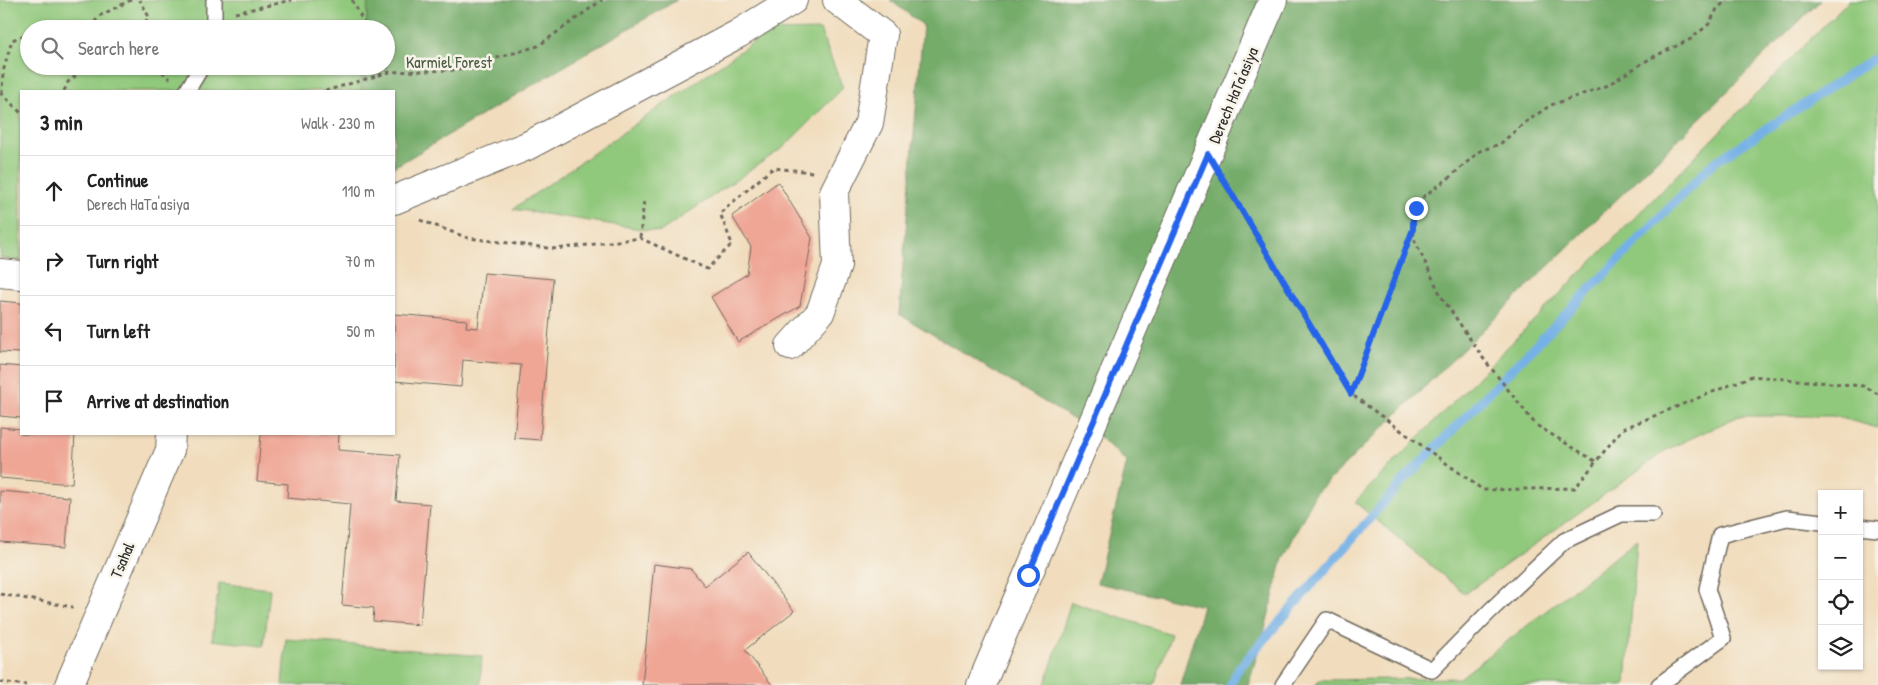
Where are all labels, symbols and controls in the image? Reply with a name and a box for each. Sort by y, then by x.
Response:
search box [20,20,395,75]
icon: search [38,34,66,62]
text: Search here [78,35,159,61]
street label: Derech HaTa'asiya [1203,44,1263,146]
park label: Karmiel Forest [406,51,493,73]
text: 3 min [40,108,83,137]
text: Walk · 230 m [301,112,375,134]
text: Continue [87,167,148,193]
icon: ahead [40,177,68,205]
text: 110 m [342,180,375,202]
text: Derech HaTa'asiya [87,193,189,215]
route end [1405,197,1428,220]
icon: right [40,247,68,275]
text: Turn right [87,248,158,274]
text: 70 m [345,250,375,272]
icon: left [40,317,68,345]
text: Turn left [87,318,150,344]
text: 50 m [347,320,375,342]
icon: arrive [40,387,68,415]
text: Arrive at destination [87,388,229,414]
map controls [1818,490,1863,670]
button: + [1818,490,1863,535]
button: − [1818,535,1863,580]
street label: Tsahal [105,538,140,581]
route start [1017,564,1040,587]
button: locate [1818,580,1863,625]
button: layers [1818,625,1863,670]

